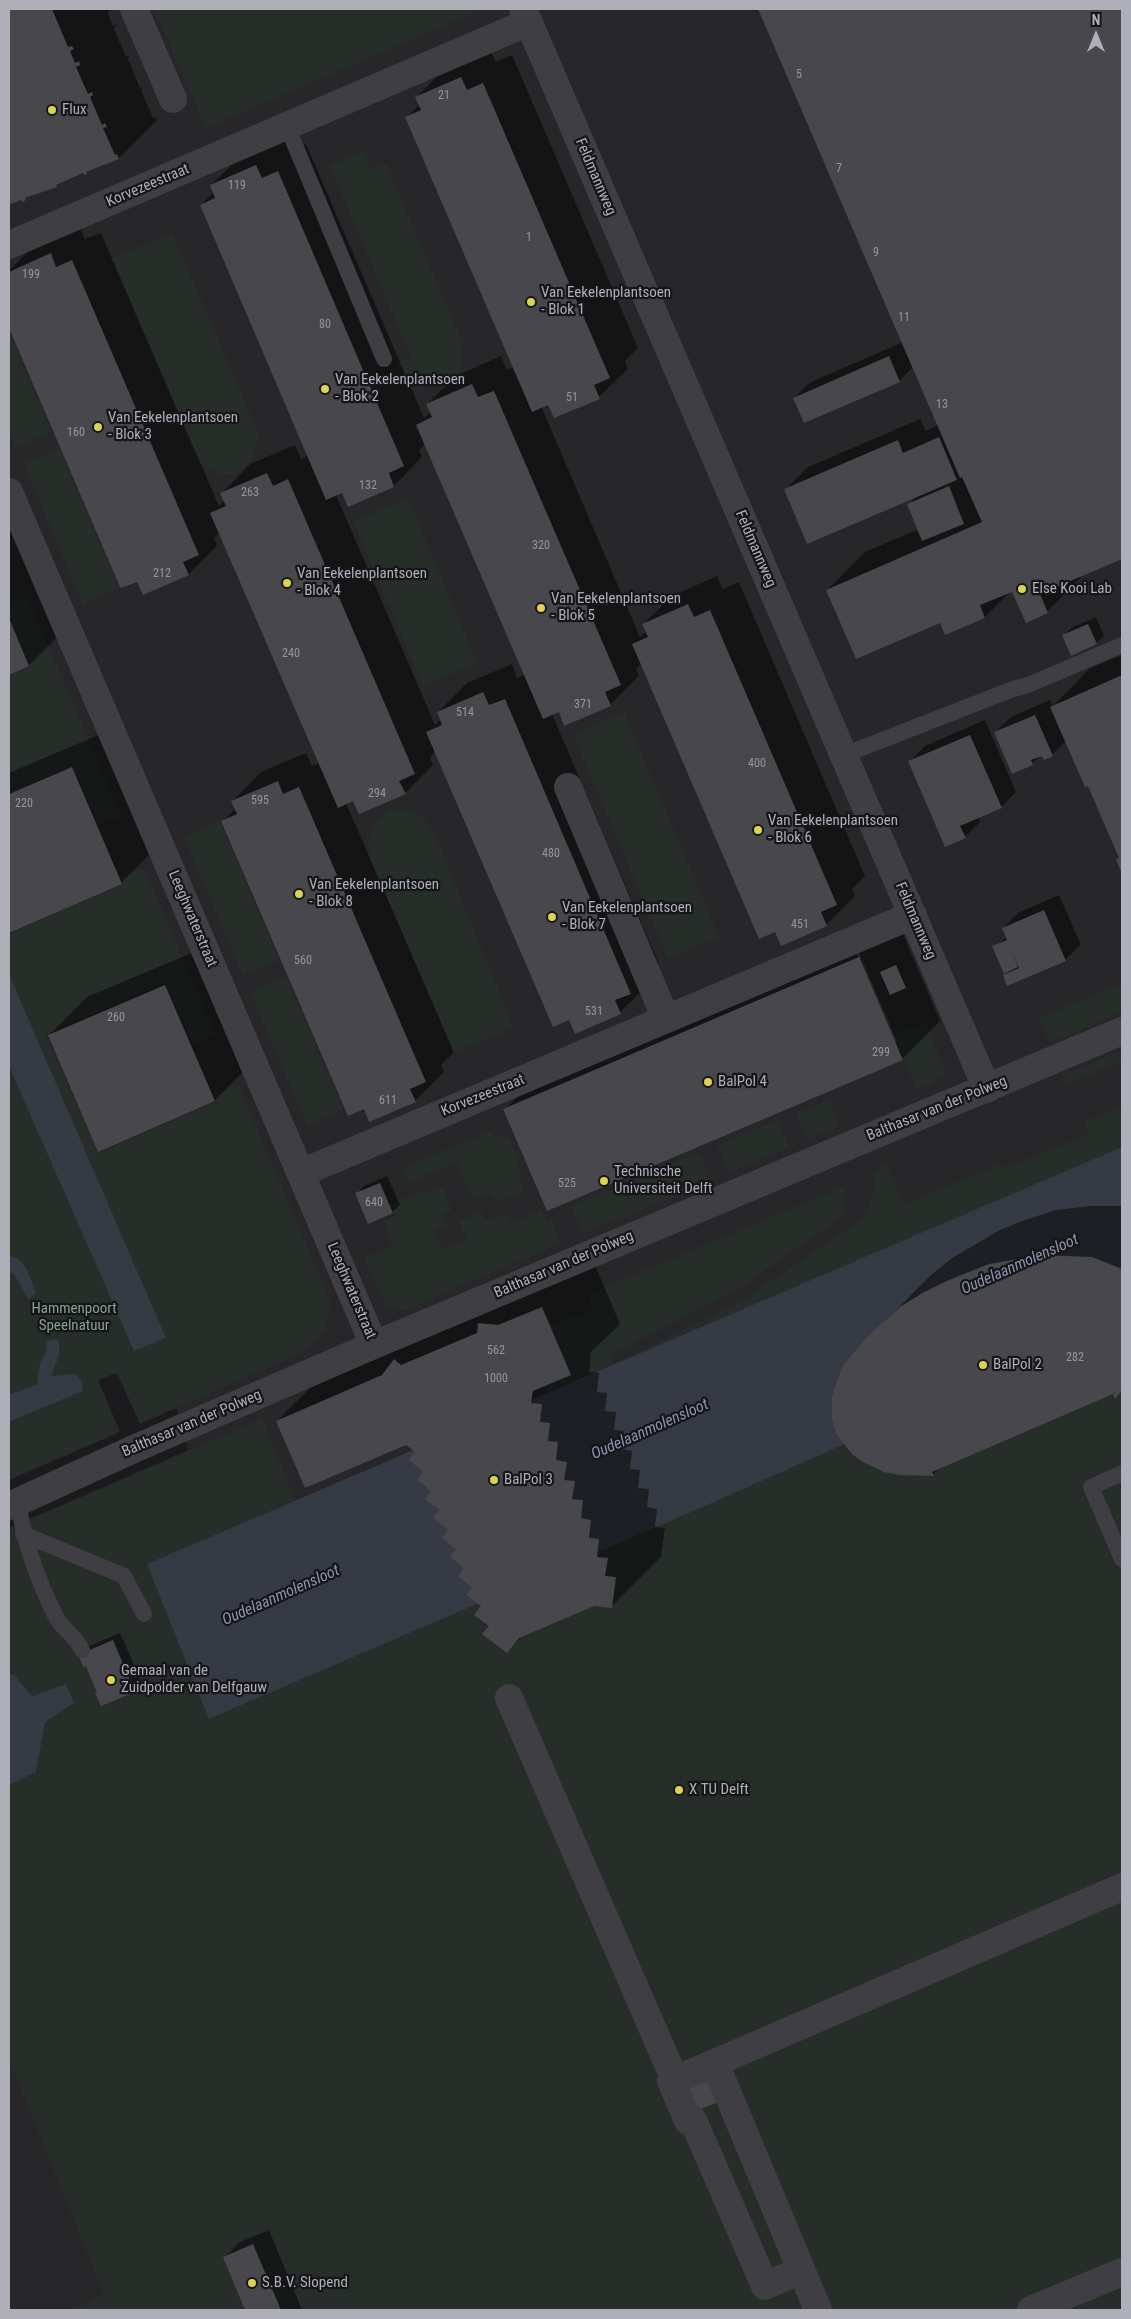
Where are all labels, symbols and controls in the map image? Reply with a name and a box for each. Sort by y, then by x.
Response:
north arrow [1071,10,1121,60]
text: N [1092,12,1100,28]
house number: 5 [796,68,802,82]
house number: 21 [438,89,450,103]
place label: Flux [62,101,86,119]
marker: Flux [46,104,58,116]
street label: Feldmannweg [571,136,619,218]
street label: Korvezeestraat [104,160,192,212]
house number: 7 [836,162,842,176]
house number: 119 [228,179,246,193]
house number: 1 [526,231,532,245]
house number: 9 [873,246,879,260]
house number: 199 [22,268,40,282]
place label: Van Eekelenplantsoen - Blok 1 [541,284,671,319]
marker: Van Eekelenplantsoen - Blok 1 [525,296,537,308]
house number: 11 [898,311,910,325]
house number: 80 [319,318,331,332]
place label: Van Eekelenplantsoen - Blok 2 [335,371,465,406]
marker: Van Eekelenplantsoen - Blok 2 [319,383,331,395]
house number: 51 [566,391,578,405]
house number: 13 [936,398,948,412]
place label: Van Eekelenplantsoen - Blok 3 [108,409,238,444]
marker: Van Eekelenplantsoen - Blok 3 [92,421,104,433]
house number: 160 [67,426,85,440]
house number: 132 [359,479,377,493]
house number: 263 [241,486,259,500]
street label: Feldmannweg [731,508,779,590]
house number: 320 [532,539,550,553]
place label: Van Eekelenplantsoen - Blok 4 [297,565,427,600]
house number: 212 [153,567,171,581]
marker: Van Eekelenplantsoen - Blok 4 [281,577,293,589]
place label: Else Kooi Lab [1032,580,1112,598]
marker: Else Kooi Lab [1016,583,1028,595]
place label: Van Eekelenplantsoen - Blok 5 [551,590,681,625]
marker: Van Eekelenplantsoen - Blok 5 [535,602,547,614]
house number: 240 [282,647,300,661]
house number: 371 [574,698,592,712]
house number: 514 [456,706,474,720]
house number: 400 [748,757,766,771]
house number: 294 [368,787,386,801]
house number: 595 [251,794,269,808]
house number: 220 [15,797,33,811]
place label: Van Eekelenplantsoen - Blok 6 [768,812,898,847]
marker: Van Eekelenplantsoen - Blok 6 [752,824,764,836]
house number: 480 [542,847,560,861]
street label: Leeghwaterstraat [164,868,220,970]
place label: Van Eekelenplantsoen - Blok 8 [309,876,439,911]
street label: Feldmannweg [891,880,939,962]
marker: Van Eekelenplantsoen - Blok 8 [293,888,305,900]
place label: Van Eekelenplantsoen - Blok 7 [562,899,692,934]
marker: Van Eekelenplantsoen - Blok 7 [546,911,558,923]
house number: 451 [791,918,809,932]
house number: 560 [294,954,312,968]
house number: 531 [585,1005,603,1019]
house number: 260 [107,1011,125,1025]
house number: 299 [872,1046,890,1060]
street label: Korvezeestraat [439,1071,527,1121]
place label: BalPol 4 [718,1073,767,1091]
street label: Balthasar van der Polweg [864,1073,1010,1145]
marker: BalPol 4 [702,1076,714,1088]
house number: 611 [379,1094,397,1108]
place label: Technische Universiteit Delft [614,1163,712,1198]
marker: Technische Universiteit Delft [598,1175,610,1187]
house number: 525 [558,1177,576,1191]
house number: 640 [365,1196,383,1210]
street label: Balthasar van der Polweg [492,1227,636,1303]
water label: Oudelaanmolensloot [958,1231,1082,1299]
street label: Leeghwaterstraat [323,1240,379,1342]
park label: Hammenpoort Speelnatuur [31,1300,117,1335]
house number: 562 [487,1344,505,1358]
house number: 282 [1066,1351,1084,1365]
place label: BalPol 2 [993,1356,1042,1374]
marker: BalPol 2 [977,1359,989,1371]
house number: 1000 [484,1372,508,1386]
street label: Balthasar van der Polweg [120,1386,264,1462]
water label: Oudelaanmolensloot [588,1396,712,1464]
place label: BalPol 3 [504,1471,553,1489]
marker: BalPol 3 [488,1474,500,1486]
water label: Oudelaanmolensloot [219,1562,343,1630]
place label: Gemaal van de Zuidpolder van Delfgauw [121,1662,267,1697]
marker: Gemaal van de Zuidpolder van Delfgauw [105,1674,117,1686]
place label: X TU Delft [689,1781,749,1799]
marker: X TU Delft [673,1784,685,1796]
place label: S.B.V. Slopend [262,2274,348,2292]
marker: S.B.V. Slopend [246,2277,258,2289]

